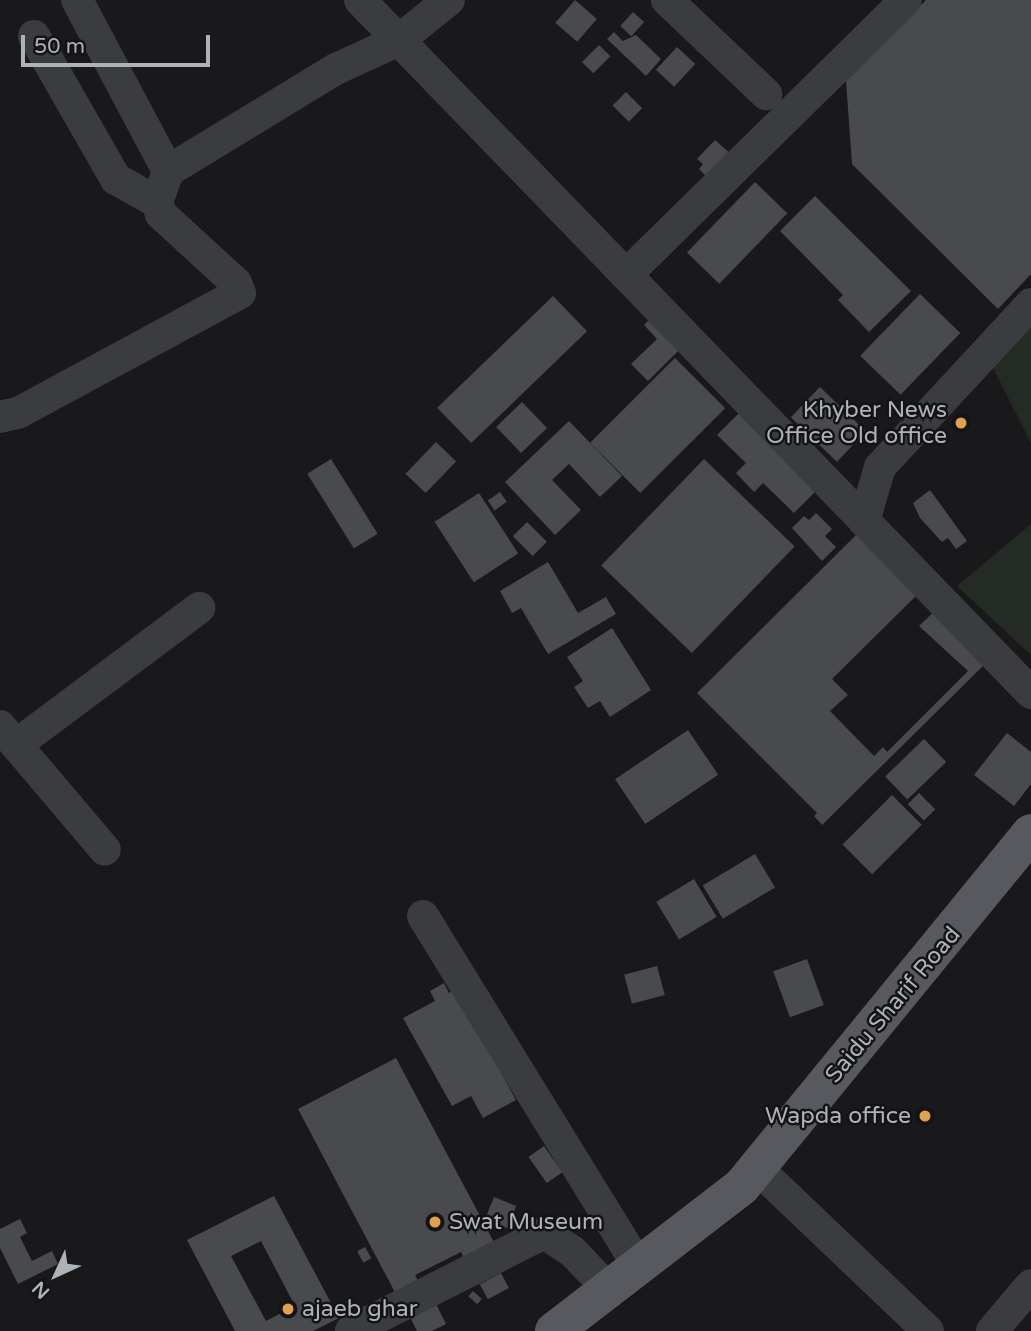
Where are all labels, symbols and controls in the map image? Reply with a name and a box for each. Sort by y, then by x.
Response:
scale bar [24,21,214,65]
text: 50 m [34,34,85,59]
place label: Khyber News Office Old office [766,396,947,450]
marker: Khyber News Office Old office [953,415,969,431]
street label: Saidu Sharif Road [820,921,966,1089]
place label: Wapda office [765,1102,911,1130]
marker: Wapda office [917,1108,933,1124]
place label: Swat Museum [449,1208,603,1236]
marker: Swat Museum [427,1214,443,1230]
north arrow [21,1240,91,1310]
text: N [28,1277,54,1303]
place label: ajaeb ghar [302,1295,417,1323]
marker: ajaeb ghar [280,1301,296,1317]

